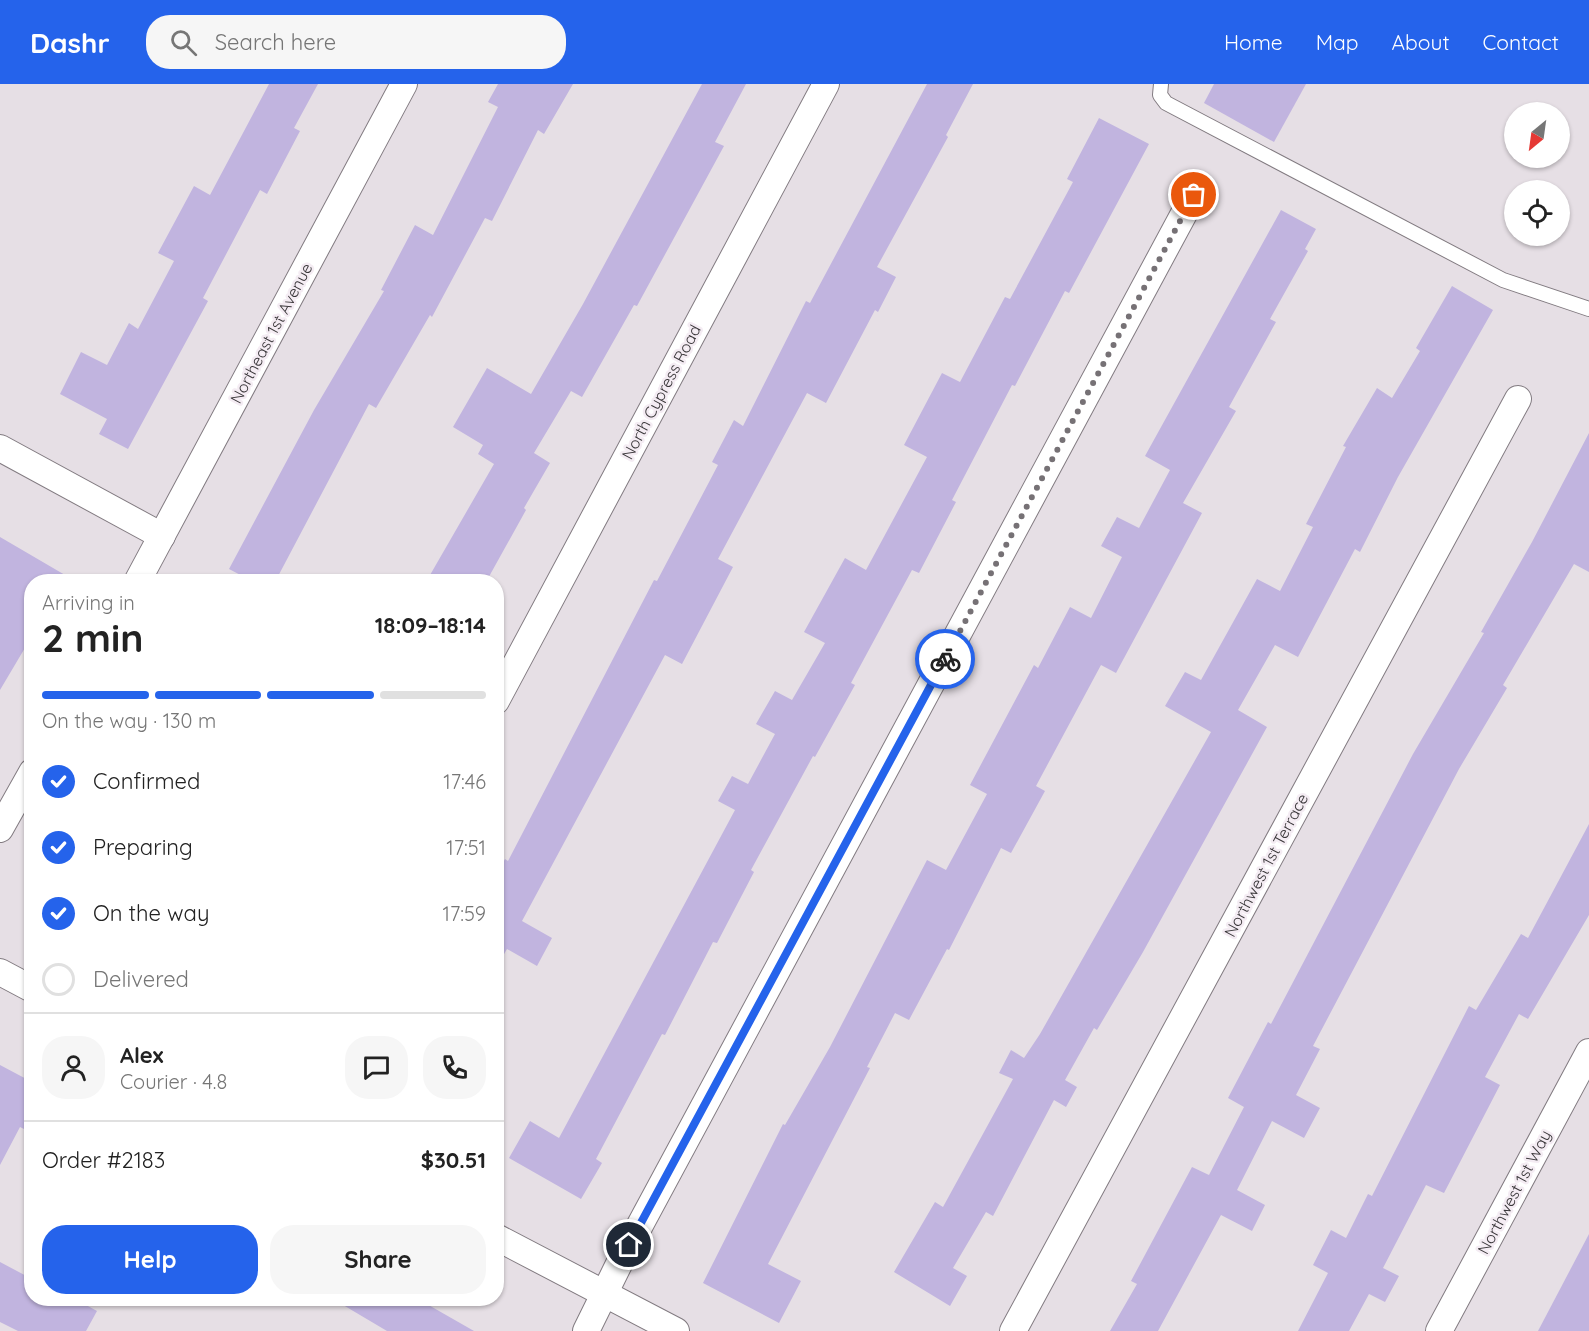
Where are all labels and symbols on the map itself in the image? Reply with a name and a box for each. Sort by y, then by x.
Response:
north arrow [1504,102,1570,168]
pin [1168,169,1219,220]
street label: Northeast 1st Avenue [226,259,316,407]
street label: North Cypress Road [617,321,705,463]
courier [915,629,975,689]
street label: Northwest 1st Terrace [1220,790,1312,940]
street label: Northwest 1st Way [1473,1127,1555,1257]
pin [603,1219,654,1270]

